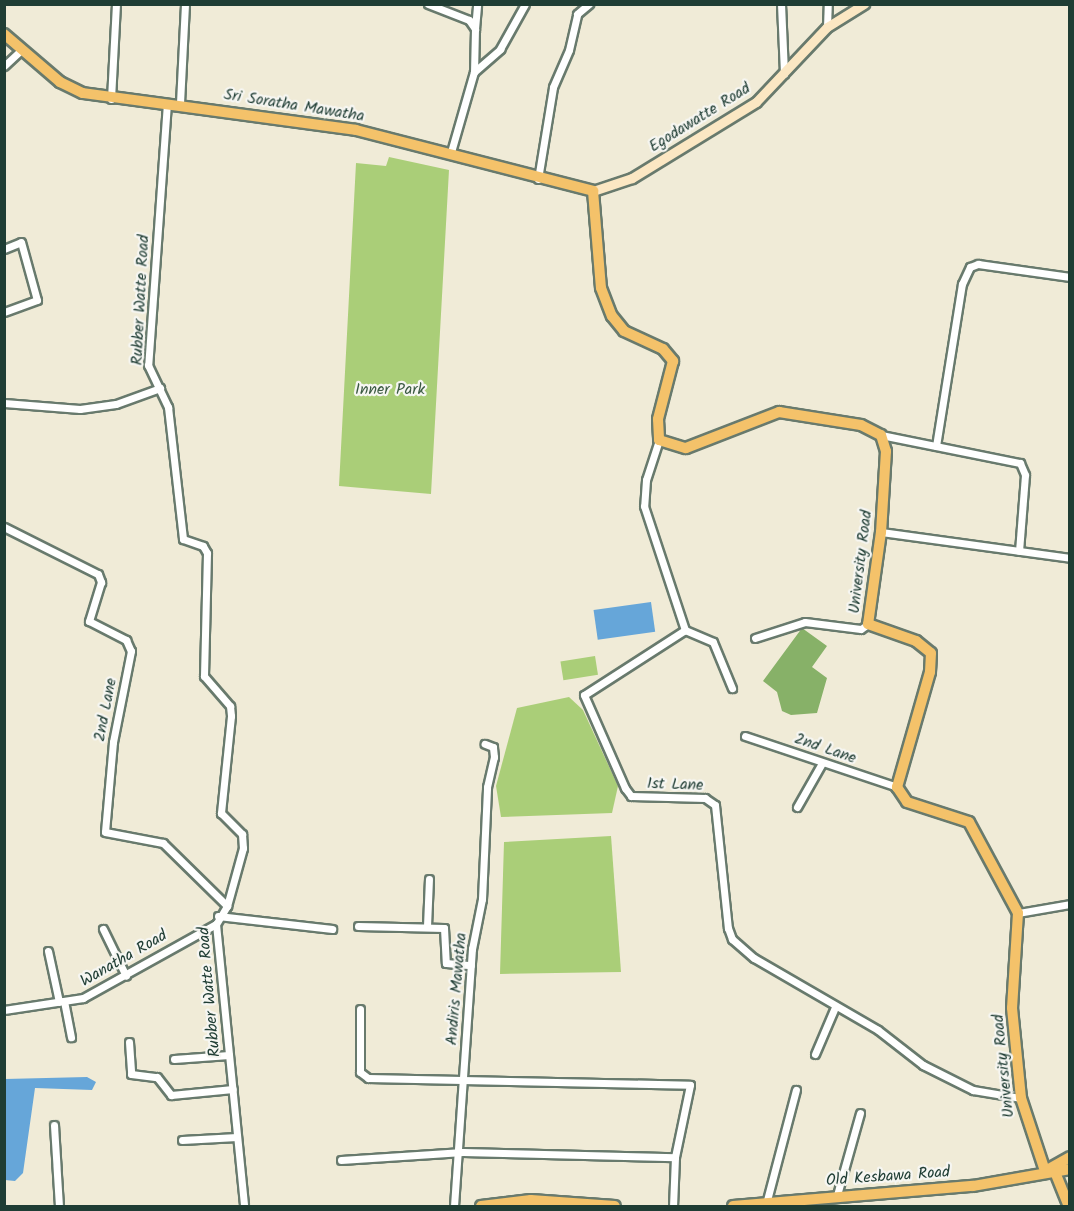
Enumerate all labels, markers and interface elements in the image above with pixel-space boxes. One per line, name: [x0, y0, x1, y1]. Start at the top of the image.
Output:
street label: Egodawatte Road: [646, 79, 754, 157]
street label: Sri Soratha Mawatha: [222, 85, 366, 127]
street label: Rubber Watte Road: [128, 234, 154, 366]
park label: Inner Park: [355, 380, 425, 400]
street label: University Road: [845, 509, 877, 615]
street label: 2nd Lane: [90, 677, 122, 743]
street label: 2nd Lane: [792, 729, 858, 769]
street label: 1st Lane: [646, 774, 704, 796]
street label: Wanatha Road: [77, 926, 171, 992]
street label: Rubber Watte Road: [195, 926, 225, 1058]
street label: Andiris Mawatha: [443, 932, 471, 1046]
street label: University Road: [989, 1013, 1019, 1119]
street label: Old Kesbawa Road: [825, 1163, 951, 1191]

